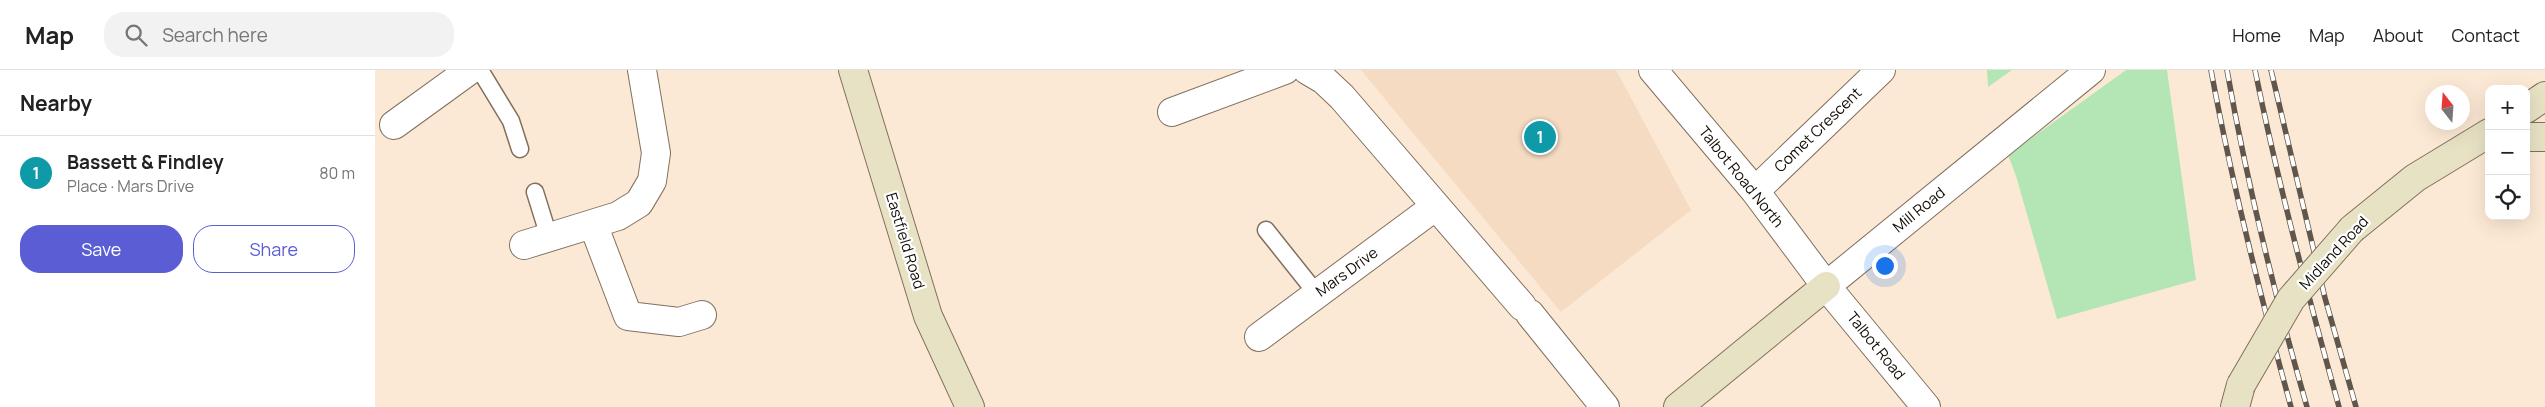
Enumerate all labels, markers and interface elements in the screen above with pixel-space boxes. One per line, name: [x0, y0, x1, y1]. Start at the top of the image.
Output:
search box: [104, 12, 454, 57]
text: Map: [25, 18, 74, 51]
icon: search: [122, 21, 150, 49]
text: Search here: [162, 22, 268, 48]
text: Home: [2232, 23, 2281, 47]
text: Map: [2309, 23, 2345, 47]
text: About: [2373, 23, 2423, 47]
text: Contact: [2451, 23, 2520, 47]
street label: Comet Crescent: [1769, 82, 1866, 177]
north arrow: [2425, 85, 2470, 130]
map controls: [2485, 85, 2530, 220]
button: +: [2485, 85, 2530, 130]
text: Nearby: [20, 89, 92, 117]
pin: 1: [1524, 118, 1556, 156]
street label: Talbot Road North: [1694, 122, 1789, 232]
button: −: [2485, 130, 2530, 175]
text: Bassett & Findley: [67, 149, 224, 175]
text: 1: [32, 162, 40, 184]
text: 80 m: [319, 162, 355, 184]
text: Place · Mars Drive: [67, 175, 194, 197]
button: locate: [2485, 175, 2530, 220]
street label: Mill Road: [1888, 182, 1949, 237]
street label: Eastfield Road: [881, 190, 930, 292]
street label: Midland Road: [2294, 211, 2373, 294]
button: Save: [20, 225, 183, 273]
button: Share: [193, 225, 355, 273]
street label: Mars Drive: [1311, 242, 1382, 301]
your location: [1872, 253, 1898, 279]
street label: Talbot Road: [1842, 307, 1910, 384]

